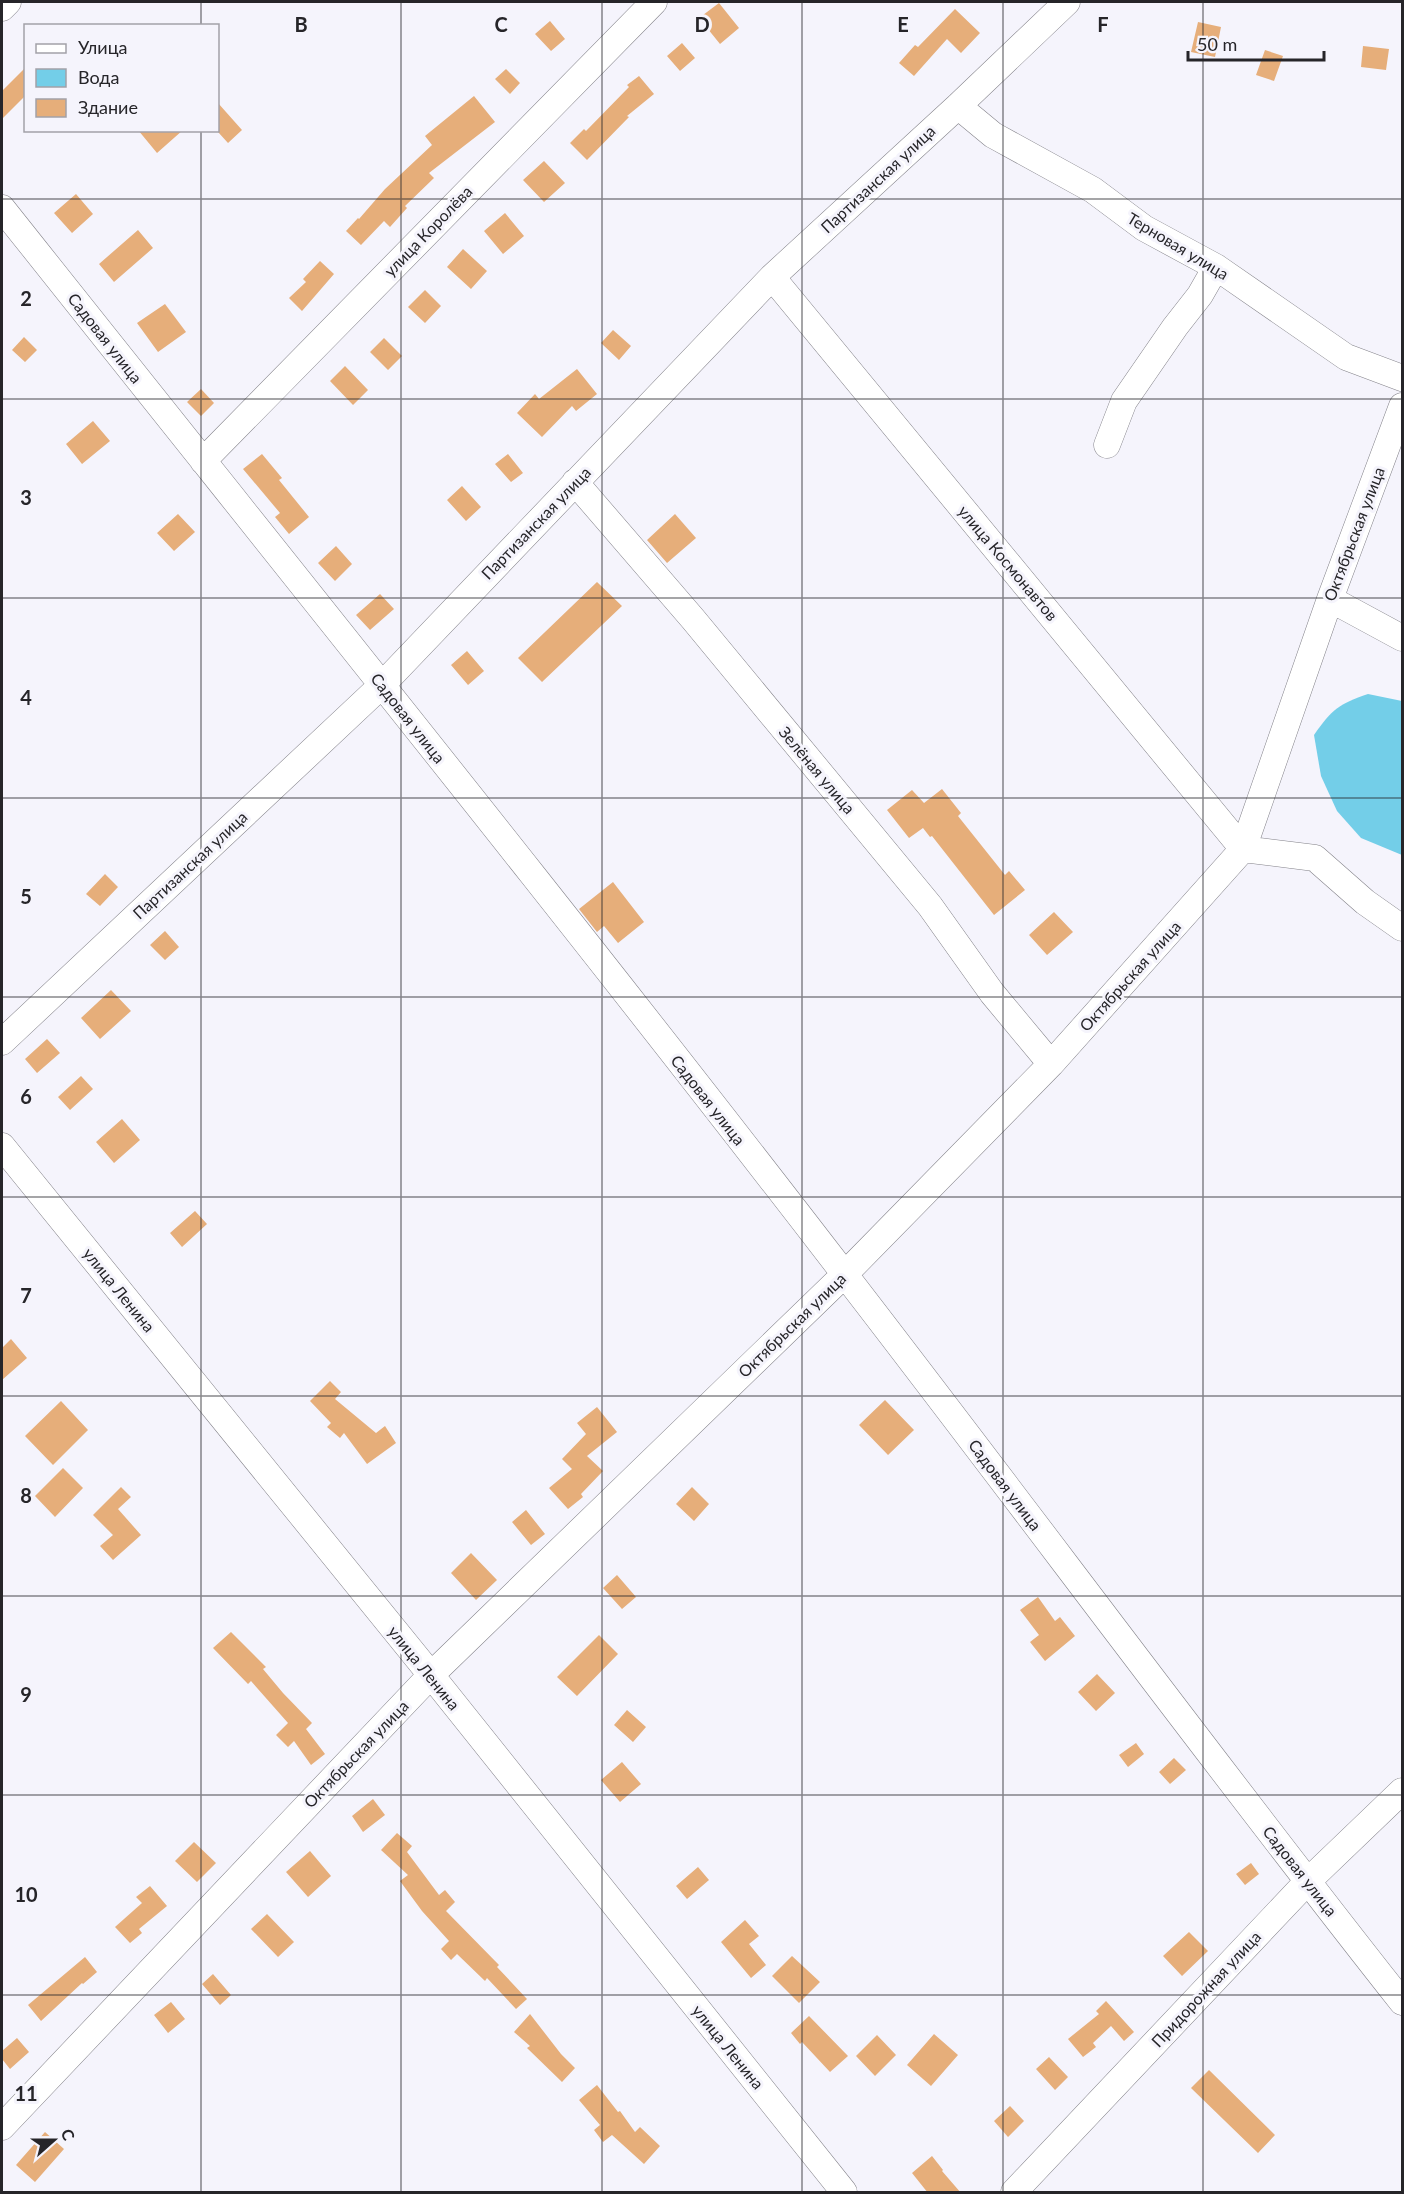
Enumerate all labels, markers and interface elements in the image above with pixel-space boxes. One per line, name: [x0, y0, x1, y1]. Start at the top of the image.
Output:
text: B: [294, 12, 308, 36]
text: C: [494, 12, 508, 36]
text: D: [694, 12, 710, 36]
text: E: [897, 12, 909, 36]
text: F: [1097, 12, 1109, 36]
legend: [24, 24, 219, 132]
scale bar: [1188, 24, 1324, 62]
text: 50 m: [1197, 33, 1237, 55]
text: Улица: [78, 36, 128, 58]
text: Вода: [78, 66, 119, 88]
text: Здание: [78, 96, 138, 118]
street label: Партизанская улица: [817, 121, 939, 236]
street label: улица Королёва: [380, 181, 476, 280]
street label: Терновая улица: [1124, 208, 1232, 283]
text: 2: [20, 286, 32, 310]
street label: Садовая улица: [64, 289, 146, 387]
street label: Партизанская улица: [477, 462, 594, 583]
street label: Октябрьская улица: [1319, 464, 1388, 604]
text: 3: [20, 485, 32, 509]
street label: улица Космонавтов: [955, 501, 1062, 624]
street label: Садовая улица: [367, 669, 449, 767]
text: 4: [20, 685, 32, 709]
street label: Зелёная улица: [775, 722, 859, 817]
street label: Партизанская улица: [129, 807, 251, 922]
text: 5: [20, 884, 32, 908]
street label: Октябрьская улица: [1075, 917, 1184, 1035]
street label: Садовая улица: [667, 1051, 749, 1149]
text: 6: [20, 1084, 32, 1108]
street label: улица Ленина: [80, 1244, 159, 1336]
street label: Октябрьская улица: [734, 1268, 849, 1381]
text: 7: [20, 1283, 32, 1307]
street label: Садовая улица: [965, 1435, 1046, 1534]
text: 8: [20, 1483, 32, 1507]
street label: улица Ленина: [385, 1622, 464, 1714]
text: 9: [20, 1682, 32, 1706]
street label: Октябрьская улица: [299, 1696, 412, 1811]
street label: Садовая улица: [1259, 1822, 1341, 1920]
text: 10: [14, 1882, 38, 1906]
street label: Придорожная улица: [1147, 1927, 1264, 2051]
street label: улица Ленина: [689, 2001, 768, 2093]
text: 11: [14, 2081, 38, 2105]
north arrow: [24, 2110, 84, 2170]
text: С: [58, 2126, 79, 2143]

